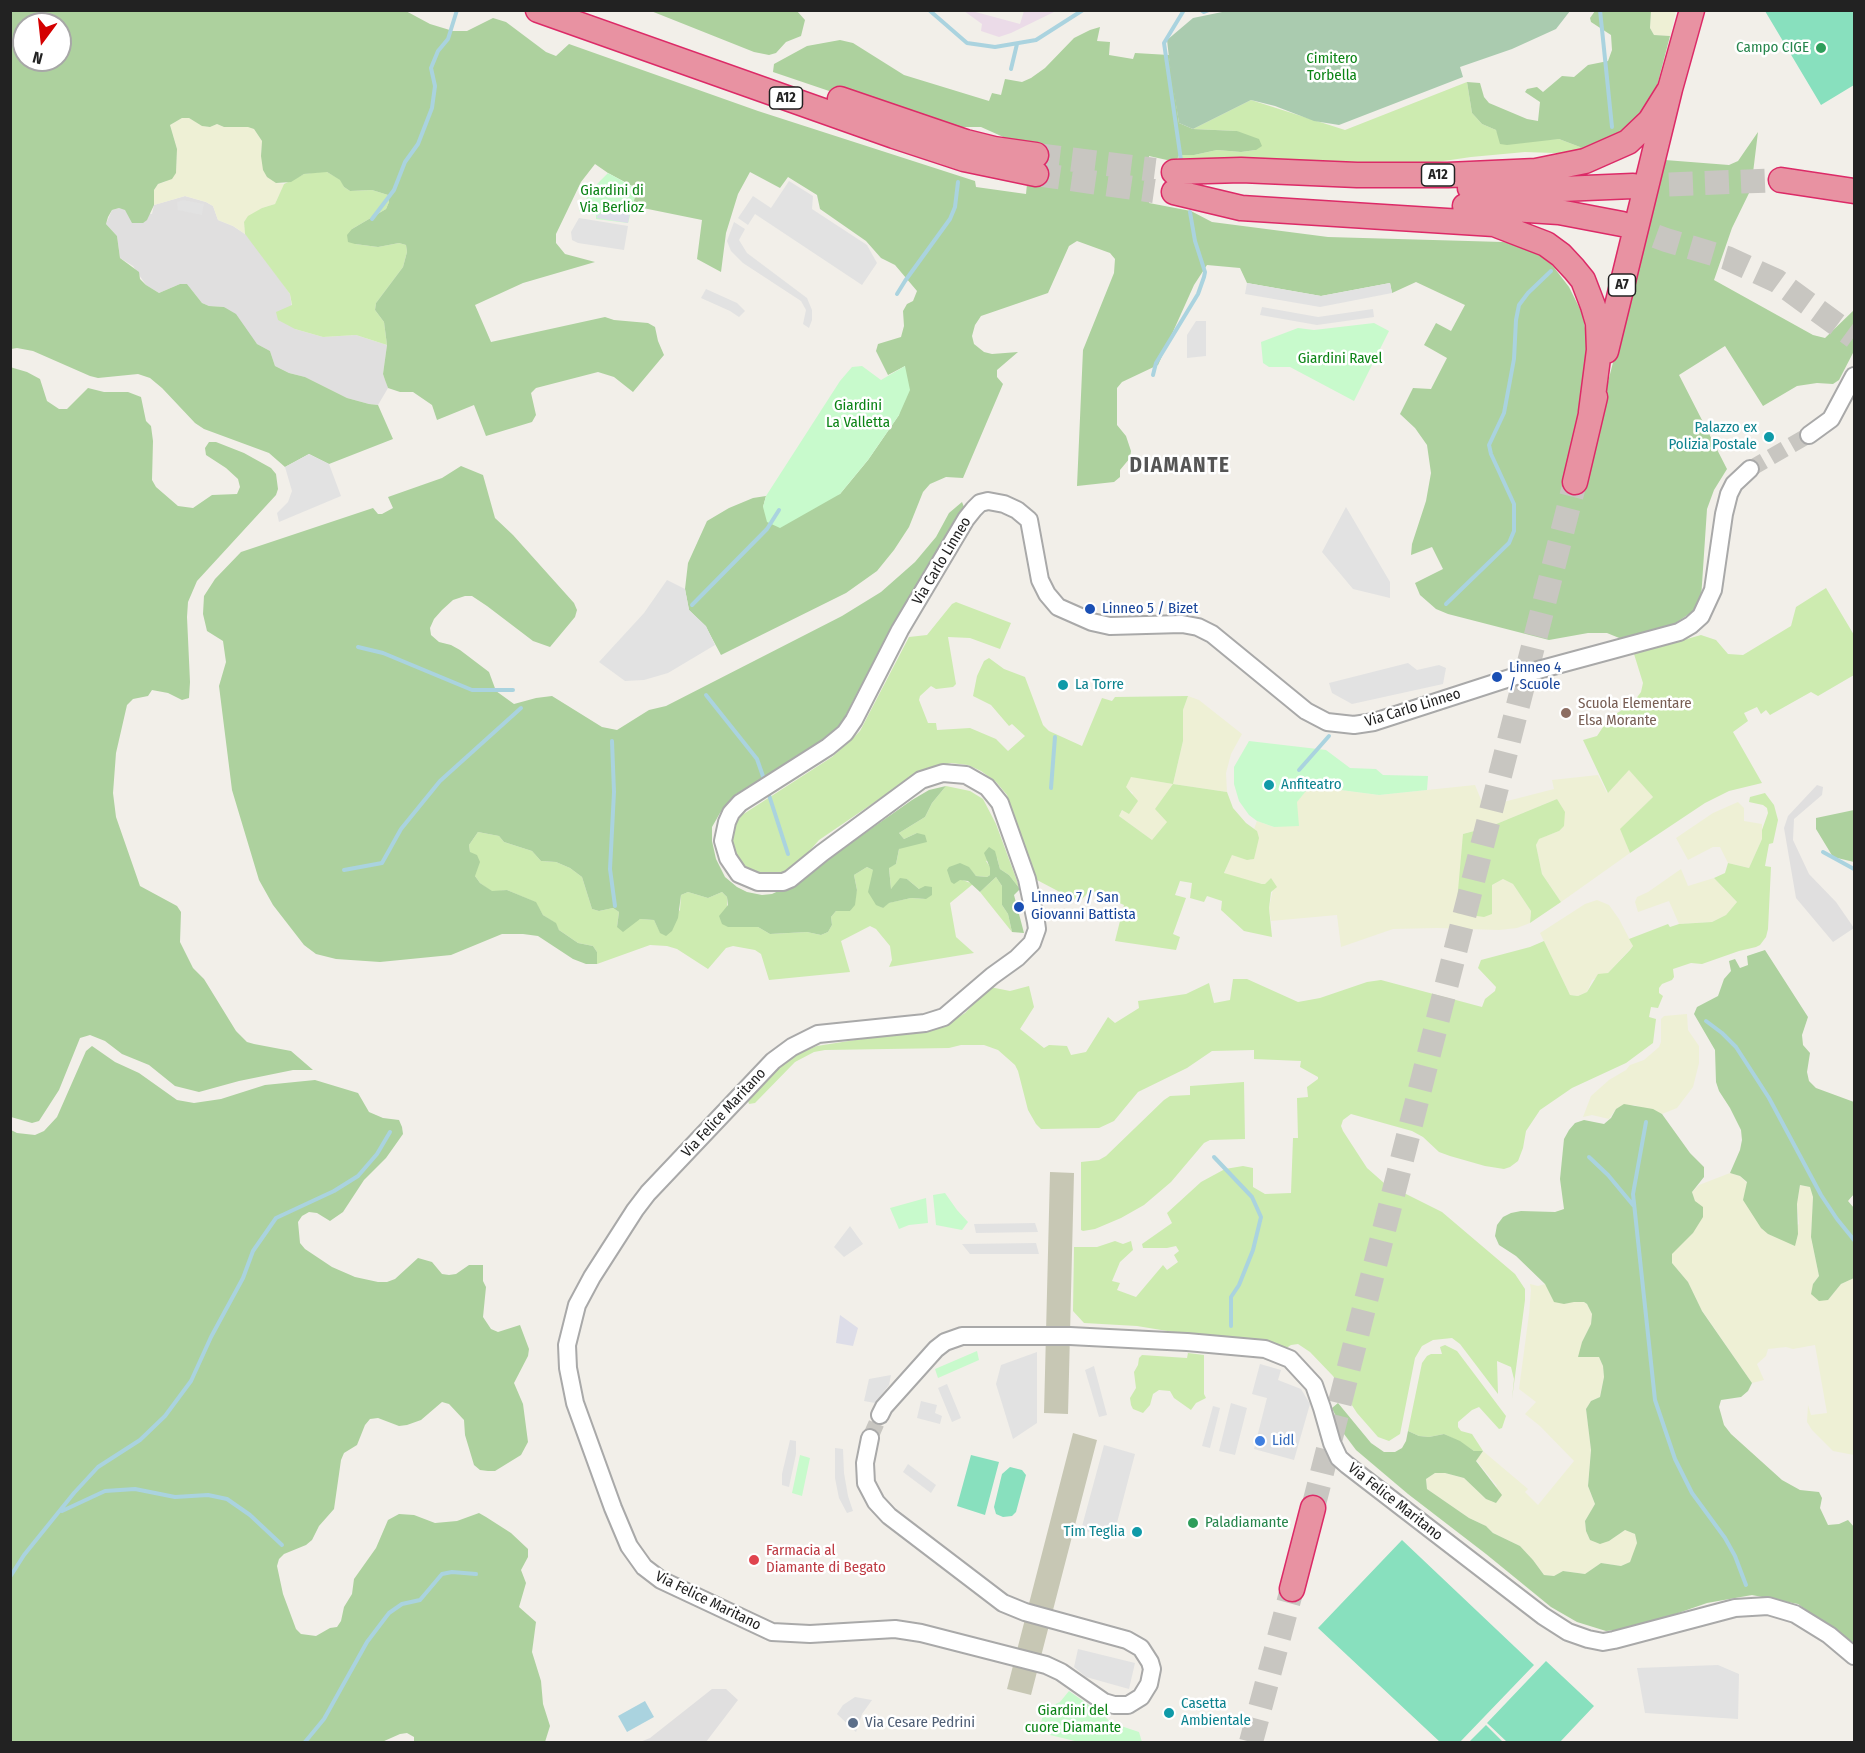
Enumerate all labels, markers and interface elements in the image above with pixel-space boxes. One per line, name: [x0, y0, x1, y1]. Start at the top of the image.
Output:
north arrow: [12, 12, 72, 72]
place label: Campo CIGE: [1736, 39, 1809, 57]
marker: Campo CIGE: [1814, 41, 1828, 55]
text: N: [31, 48, 45, 68]
park label: Cimitero Torbella: [1306, 50, 1358, 85]
road number: A12: [770, 87, 802, 109]
road number: A12: [1422, 164, 1454, 186]
park label: Giardini di Via Berlioz: [580, 182, 644, 217]
road number: A7: [1608, 274, 1636, 296]
park label: Giardini Ravel: [1298, 350, 1382, 368]
park label: Giardini La Valletta: [826, 397, 890, 432]
place label: Palazzo ex Polizia Postale: [1668, 419, 1757, 454]
marker: Palazzo ex Polizia Postale: [1762, 430, 1776, 444]
district label: DIAMANTE: [1130, 453, 1230, 479]
street label: Via Carlo Linneo: [909, 514, 975, 608]
place label: Linneo 5 / Bizet: [1102, 600, 1198, 618]
marker: Linneo 5 / Bizet: [1083, 602, 1097, 616]
place label: Linneo 4 / Scuole: [1509, 659, 1561, 694]
marker: Linneo 4 / Scuole: [1490, 670, 1504, 684]
place label: La Torre: [1075, 676, 1124, 694]
marker: La Torre: [1056, 678, 1070, 692]
street label: Via Carlo Linneo: [1363, 685, 1463, 731]
place label: Scuola Elementare Elsa Morante: [1578, 695, 1692, 730]
marker: Scuola Elementare Elsa Morante: [1559, 706, 1573, 720]
place label: Anfiteatro: [1281, 776, 1342, 794]
marker: Anfiteatro: [1262, 778, 1276, 792]
place label: Linneo 7 / San Giovanni Battista: [1031, 889, 1136, 924]
marker: Linneo 7 / San Giovanni Battista: [1012, 900, 1026, 914]
street label: Via Felice Maritano: [678, 1065, 770, 1161]
place label: Lidl: [1272, 1432, 1294, 1450]
marker: Lidl: [1253, 1434, 1267, 1448]
street label: Via Felice Maritano: [1344, 1459, 1446, 1545]
place label: Paladiamante: [1205, 1514, 1289, 1532]
marker: Paladiamante: [1186, 1516, 1200, 1530]
place label: Tim Teglia: [1064, 1523, 1125, 1541]
marker: Tim Teglia: [1130, 1525, 1144, 1539]
place label: Farmacia al Diamante di Begato: [766, 1542, 886, 1577]
marker: Farmacia al Diamante di Begato: [747, 1553, 761, 1567]
street label: Via Felice Maritano: [652, 1568, 764, 1634]
place label: Casetta Ambientale: [1181, 1695, 1251, 1730]
park label: Giardini del cuore Diamante: [1025, 1702, 1121, 1737]
marker: Casetta Ambientale: [1162, 1706, 1176, 1720]
place label: Via Cesare Pedrini: [865, 1714, 975, 1732]
marker: Via Cesare Pedrini: [846, 1716, 860, 1730]

